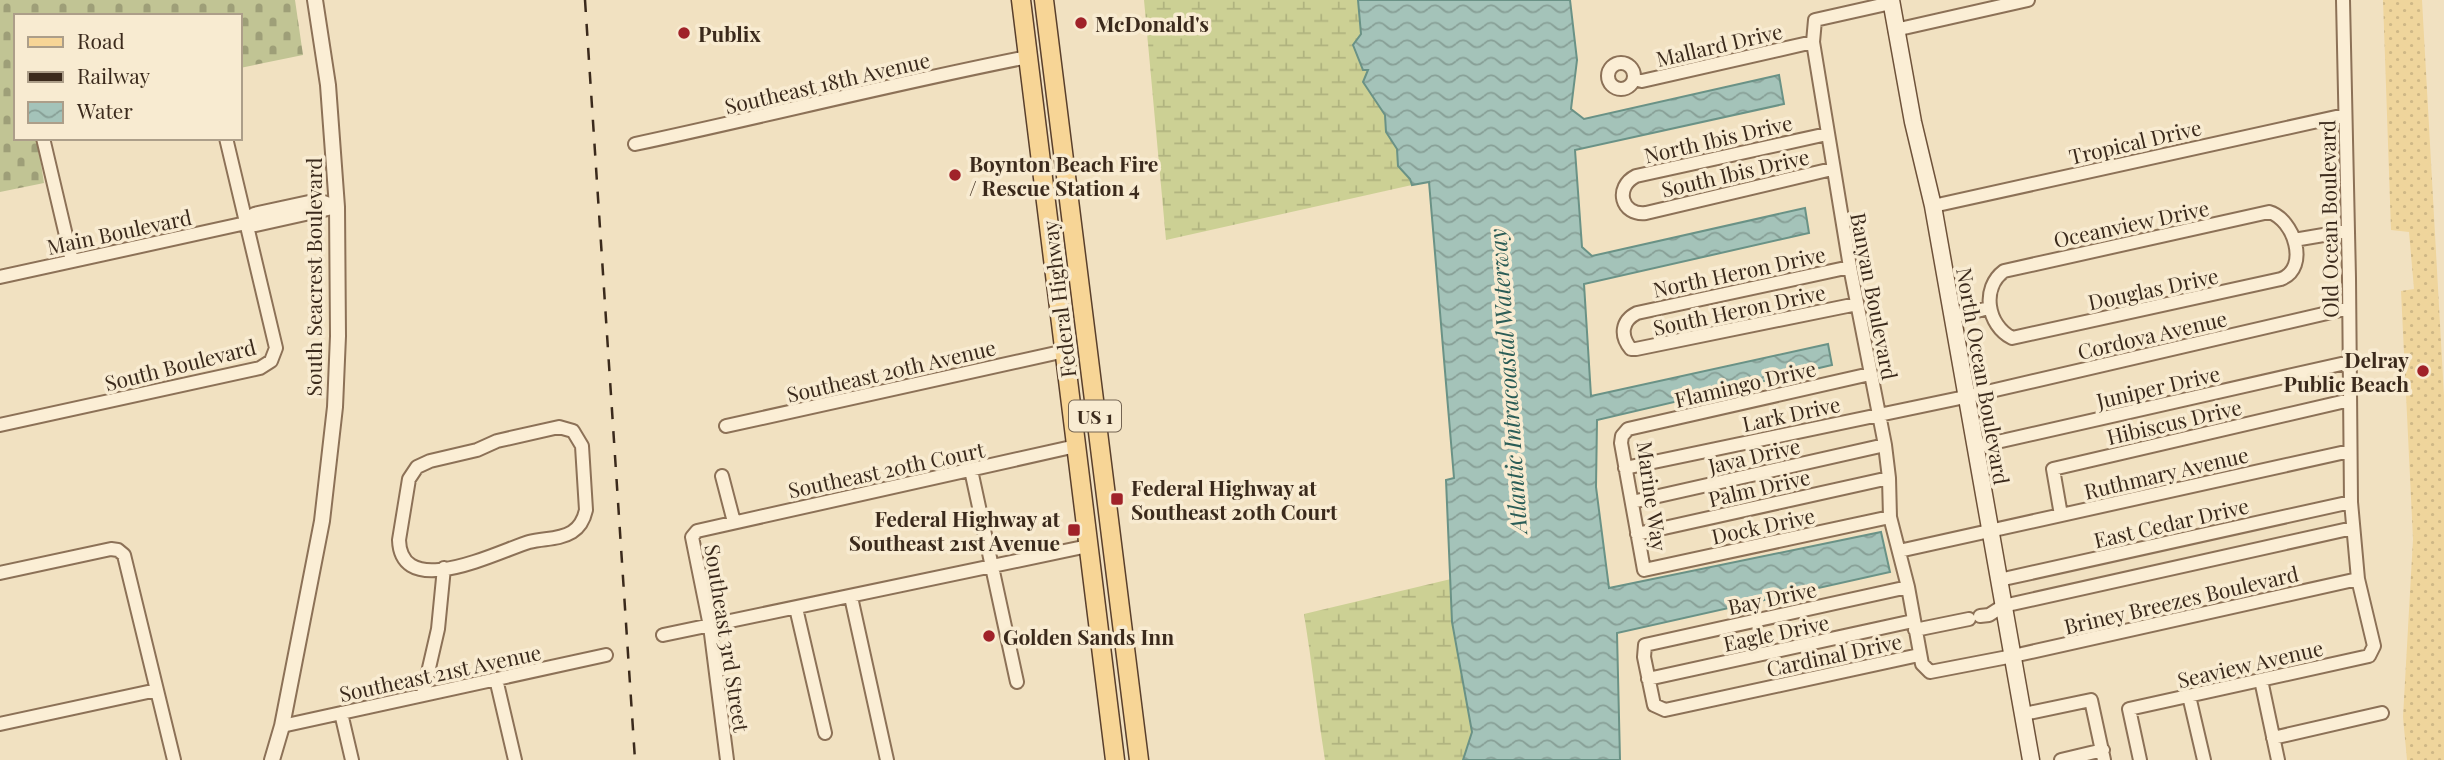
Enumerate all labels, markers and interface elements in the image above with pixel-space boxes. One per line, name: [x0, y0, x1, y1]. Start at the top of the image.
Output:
place label: McDonald's: [1095, 9, 1209, 37]
legend: [14, 14, 242, 140]
marker: McDonald's: [1073, 15, 1089, 31]
street label: Mallard Drive: [1653, 16, 1785, 72]
place label: Publix: [698, 19, 761, 47]
marker: Publix: [676, 25, 692, 41]
text: Road: [77, 26, 125, 54]
street label: Southeast 18th Avenue: [722, 45, 932, 119]
text: Railway: [77, 61, 151, 89]
text: Water: [76, 96, 133, 124]
street label: North Ibis Drive: [1641, 107, 1795, 169]
street label: Tropical Drive: [2066, 112, 2204, 170]
street label: Old Ocean Boulevard: [2312, 120, 2344, 318]
street label: South Ibis Drive: [1658, 141, 1812, 203]
place label: Boynton Beach Fire / Rescue Station 4: [969, 149, 1158, 201]
street label: South Seacrest Boulevard: [299, 158, 327, 396]
marker: Boynton Beach Fire / Rescue Station 4: [947, 167, 963, 183]
street label: Oceanview Drive: [2051, 193, 2211, 253]
street label: Main Boulevard: [44, 202, 194, 260]
street label: Banyan Boulevard: [1845, 210, 1905, 382]
street label: Federal Highway: [1034, 218, 1082, 379]
water label: Atlantic Intracoastal Waterway: [1481, 228, 1533, 536]
street label: North Heron Drive: [1650, 239, 1828, 303]
street label: Douglas Drive: [2085, 261, 2221, 315]
street label: North Ocean Boulevard: [1951, 265, 2017, 487]
street label: South Heron Drive: [1650, 277, 1828, 341]
street label: Cordova Avenue: [2075, 303, 2229, 365]
street label: South Boulevard: [101, 332, 259, 396]
street label: Southeast 20th Avenue: [784, 332, 998, 408]
place label: Delray Public Beach: [2284, 345, 2409, 397]
street label: Flamingo Drive: [1671, 353, 1819, 413]
street label: Juniper Drive: [2093, 358, 2222, 414]
marker: Delray Public Beach: [2415, 363, 2431, 379]
street label: Lark Drive: [1739, 389, 1843, 437]
street label: Hibiscus Drive: [2104, 392, 2244, 450]
road number: US 1: [1069, 400, 1121, 432]
street label: Java Drive: [1704, 431, 1803, 479]
street label: Southeast 20th Court: [785, 434, 987, 504]
street label: Marine Way: [1631, 439, 1675, 553]
street label: Ruthmary Avenue: [2081, 439, 2251, 505]
street label: Palm Drive: [1705, 462, 1813, 512]
place label: Federal Highway at Southeast 20th Court: [1131, 473, 1338, 525]
marker: Federal Highway at Southeast 20th Court: [1109, 491, 1125, 507]
street label: East Cedar Drive: [2091, 491, 2251, 553]
street label: Dock Drive: [1709, 500, 1817, 550]
place label: Federal Highway at Southeast 21st Avenue: [849, 504, 1061, 556]
marker: Federal Highway at Southeast 21st Avenue: [1066, 522, 1082, 538]
street label: Southeast 3rd Street: [699, 542, 757, 734]
street label: Briney Breezes Boulevard: [2061, 558, 2301, 640]
street label: Bay Drive: [1725, 574, 1819, 620]
street label: Eagle Drive: [1721, 607, 1831, 657]
place label: Golden Sands Inn: [1003, 622, 1174, 650]
street label: Cardinal Drive: [1764, 626, 1904, 682]
marker: Golden Sands Inn: [981, 628, 997, 644]
street label: Seaview Avenue: [2174, 633, 2326, 693]
street label: Southeast 21st Avenue: [336, 637, 544, 707]

